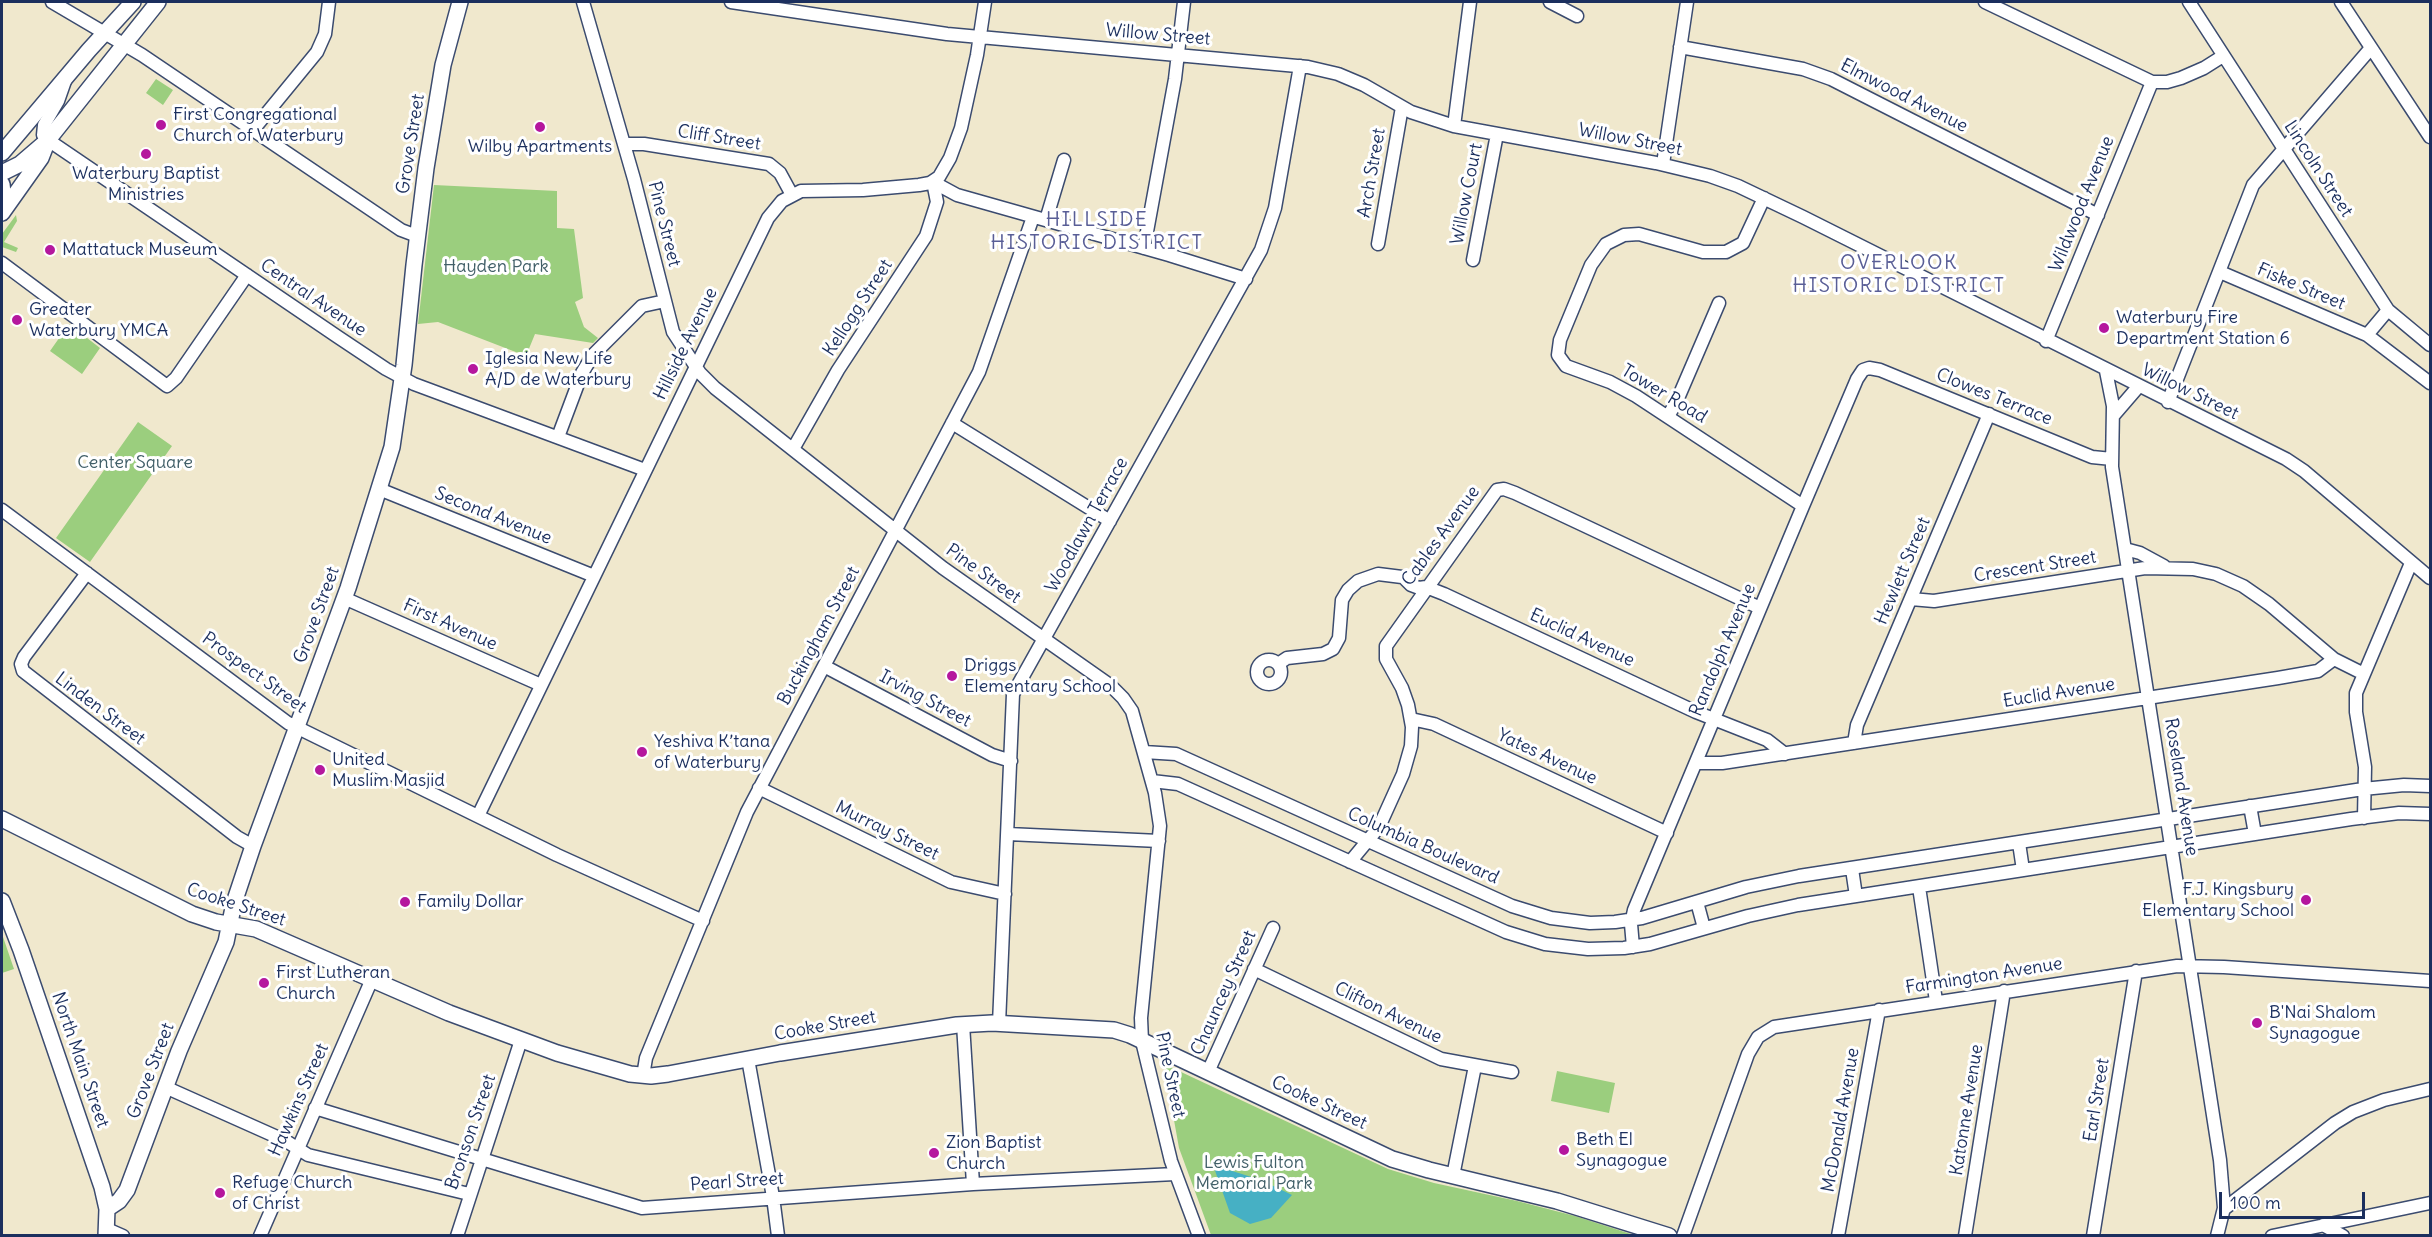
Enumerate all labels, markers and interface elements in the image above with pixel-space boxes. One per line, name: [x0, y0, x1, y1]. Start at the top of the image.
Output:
street label: Willow Street: [1105, 20, 1211, 50]
street label: Elmwood Avenue: [1837, 55, 1971, 137]
street label: Grove Street: [392, 92, 430, 196]
place label: First Congregational Church of Waterbury: [173, 104, 344, 146]
street label: Lincoln Street: [2279, 117, 2357, 221]
marker: First Congregational Church of Waterbury: [154, 118, 168, 132]
street label: Willow Street: [1576, 119, 1684, 161]
marker: Wilby Apartments: [533, 120, 547, 134]
street label: Cliff Street: [676, 121, 762, 155]
street label: Arch Street: [1353, 127, 1391, 219]
street label: Wildwood Avenue: [2045, 133, 2119, 275]
place label: Wilby Apartments: [468, 136, 612, 158]
street label: Willow Court: [1447, 142, 1487, 246]
marker: Waterbury Baptist Ministries: [139, 147, 153, 161]
place label: Waterbury Baptist Ministries: [72, 163, 220, 206]
street label: Pine Street: [643, 179, 685, 269]
district label: HILLSIDE HISTORIC DISTRICT: [991, 208, 1203, 255]
place label: Mattatuck Museum: [62, 239, 217, 261]
marker: Mattatuck Museum: [43, 243, 57, 257]
district label: OVERLOOK HISTORIC DISTRICT: [1793, 251, 2005, 298]
street label: Central Avenue: [256, 255, 370, 341]
park label: Hayden Park: [443, 256, 549, 278]
street label: Kellogg Street: [819, 256, 897, 360]
street label: Fiske Street: [2254, 259, 2348, 315]
street label: Hillside Avenue: [650, 284, 722, 404]
place label: Greater Waterbury YMCA: [29, 299, 168, 342]
place label: Waterbury Fire Department Station 6: [2116, 307, 2290, 350]
marker: Greater Waterbury YMCA: [10, 313, 24, 327]
marker: Waterbury Fire Department Station 6: [2097, 321, 2111, 335]
place label: Iglesia New Life A/D de Waterbury: [485, 348, 632, 391]
street label: Willow Street: [2138, 359, 2242, 425]
street label: Tower Road: [1617, 360, 1711, 428]
marker: Iglesia New Life A/D de Waterbury: [466, 362, 480, 376]
street label: Clowes Terrace: [1933, 364, 2055, 430]
park label: Center Square: [77, 452, 193, 474]
street label: Woodlawn Terrace: [1041, 454, 1133, 596]
street label: Cables Avenue: [1397, 482, 1485, 590]
street label: Second Avenue: [431, 483, 555, 549]
street label: Hewlett Street: [1871, 514, 1935, 628]
street label: Pine Street: [941, 540, 1025, 608]
street label: Crescent Street: [1972, 547, 2098, 587]
street label: Buckingham Street: [773, 563, 865, 709]
street label: Grove Street: [290, 564, 344, 666]
street label: Randolph Avenue: [1685, 580, 1761, 720]
street label: First Avenue: [400, 595, 500, 655]
street label: Euclid Avenue: [1526, 604, 1638, 672]
street label: Prospect Street: [198, 628, 310, 718]
place label: Driggs Elementary School: [964, 655, 1116, 698]
street label: Irving Street: [876, 666, 974, 732]
street label: Linden Street: [51, 668, 149, 750]
marker: Driggs Elementary School: [945, 669, 959, 683]
street label: Euclid Avenue: [2001, 673, 2117, 713]
street label: Roseland Avenue: [2159, 717, 2203, 857]
street label: Yates Avenue: [1494, 725, 1600, 789]
place label: Yeshiva K’tana of Waterbury: [654, 731, 770, 774]
marker: Yeshiva K’tana of Waterbury: [635, 745, 649, 759]
place label: United Muslim Masjid: [332, 749, 445, 792]
marker: United Muslim Masjid: [313, 763, 327, 777]
street label: Murray Street: [832, 797, 942, 865]
street label: Columbia Boulevard: [1344, 803, 1502, 889]
street label: Cooke Street: [184, 879, 288, 931]
place label: F.J. Kingsbury Elementary School: [2142, 879, 2294, 922]
place label: Family Dollar: [417, 891, 524, 913]
marker: F.J. Kingsbury Elementary School: [2299, 893, 2313, 907]
marker: Family Dollar: [398, 895, 412, 909]
street label: Chauncey Street: [1187, 927, 1261, 1059]
street label: Farmington Avenue: [1904, 953, 2064, 999]
place label: First Lutheran Church: [276, 962, 390, 1004]
marker: First Lutheran Church: [257, 976, 271, 990]
street label: Clifton Avenue: [1331, 978, 1445, 1048]
street label: North Main Street: [47, 989, 113, 1131]
place label: B'Nai Shalom Synagogue: [2269, 1002, 2376, 1044]
street label: Cooke Street: [772, 1006, 878, 1046]
marker: B'Nai Shalom Synagogue: [2250, 1016, 2264, 1030]
street label: Grove Street: [123, 1020, 179, 1122]
street label: Pine Street: [1150, 1030, 1190, 1120]
street label: Hawkins Street: [264, 1040, 334, 1160]
street label: Katonne Avenue: [1946, 1043, 1988, 1177]
street label: McDonald Avenue: [1818, 1046, 1864, 1194]
street label: Earl Street: [2080, 1057, 2114, 1143]
street label: Bronson Street: [441, 1071, 501, 1193]
street label: Cooke Street: [1268, 1071, 1370, 1135]
place label: Beth El Synagogue: [1576, 1129, 1667, 1172]
place label: Zion Baptist Church: [946, 1132, 1042, 1174]
marker: Beth El Synagogue: [1557, 1143, 1571, 1157]
marker: Zion Baptist Church: [927, 1146, 941, 1160]
park label: Lewis Fulton Memorial Park: [1195, 1152, 1313, 1194]
street label: Pearl Street: [689, 1168, 785, 1196]
place label: Refuge Church of Christ: [232, 1172, 353, 1214]
scale bar: [2222, 1180, 2368, 1218]
marker: Refuge Church of Christ: [213, 1186, 227, 1200]
text: 100 m: [2230, 1191, 2281, 1214]

